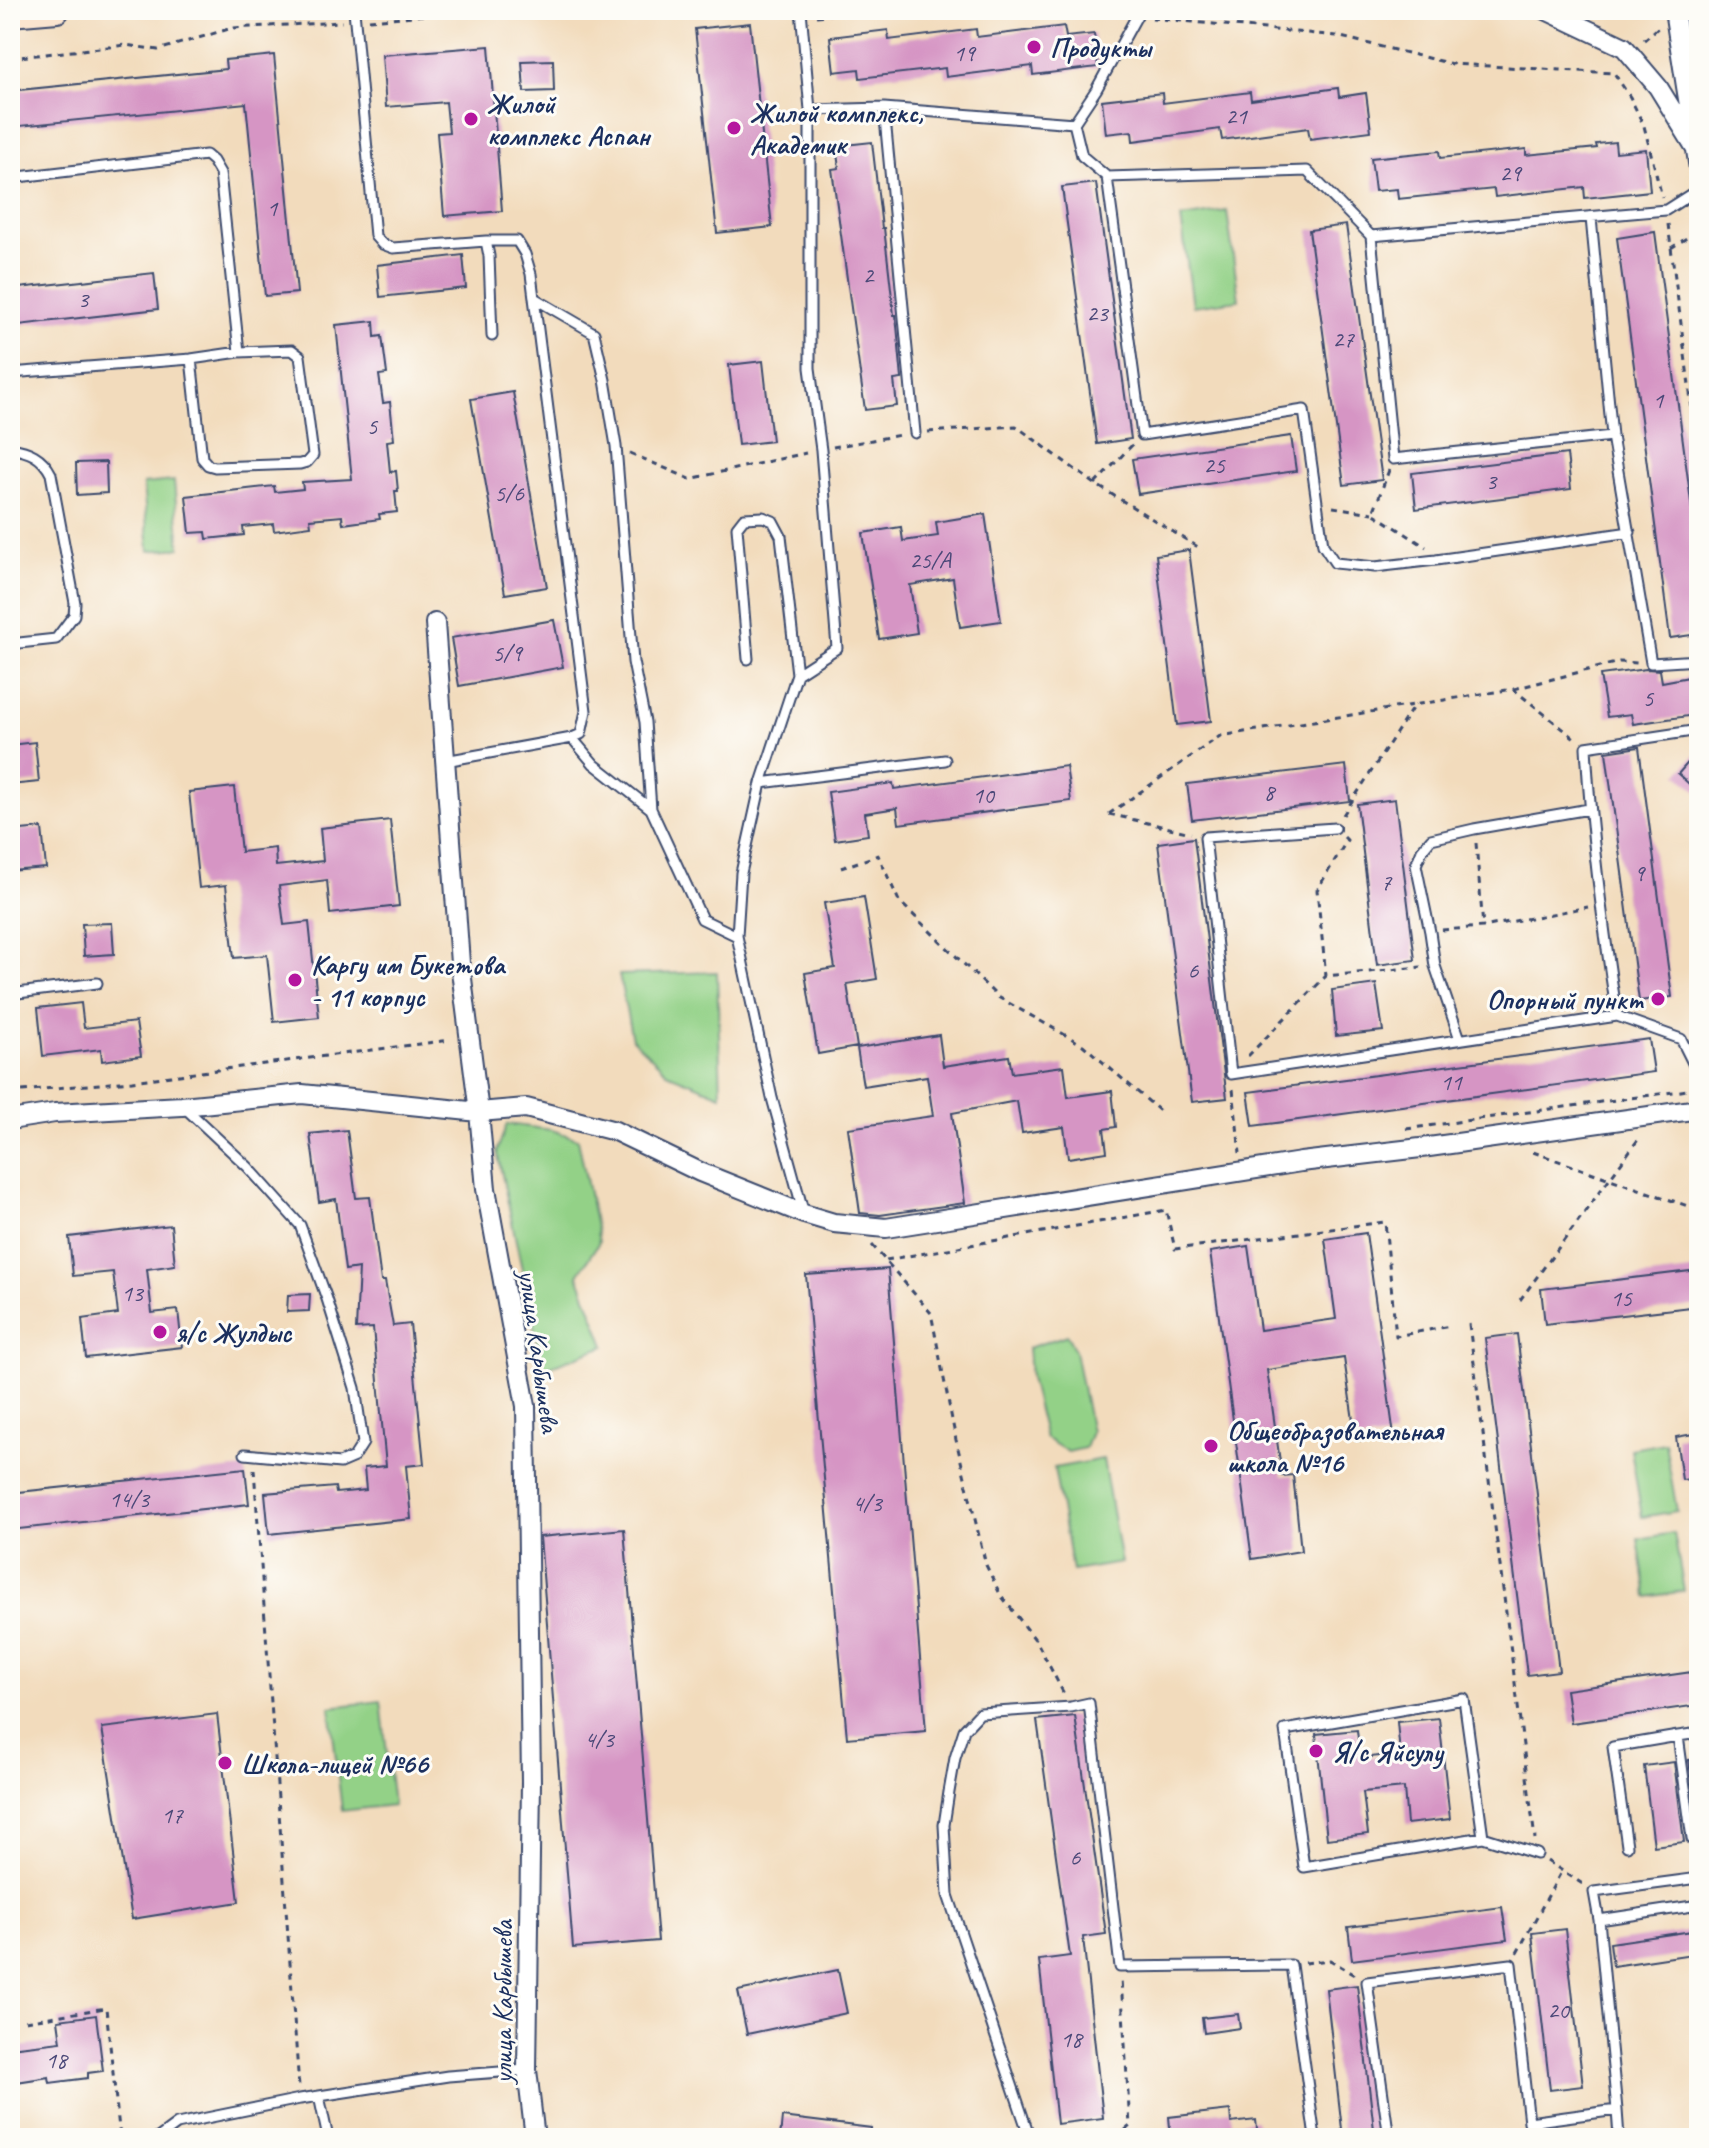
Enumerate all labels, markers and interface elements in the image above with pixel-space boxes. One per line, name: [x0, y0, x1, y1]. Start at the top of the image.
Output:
place label: Продукты: [1050, 30, 1153, 66]
house number: 19: [953, 38, 977, 68]
marker: Продукты: [1025, 38, 1043, 56]
place label: Жилой комплекс Аспан: [487, 86, 652, 153]
place label: Жилой комплекс, Академик: [750, 95, 924, 162]
house number: 21: [1225, 101, 1248, 131]
marker: Жилой комплекс Аспан: [462, 110, 480, 128]
marker: Жилой комплекс, Академик: [725, 119, 743, 137]
house number: 29: [1499, 158, 1523, 188]
house number: 1: [267, 193, 279, 223]
house number: 2: [863, 260, 876, 290]
house number: 3: [78, 284, 91, 314]
house number: 23: [1086, 298, 1110, 328]
house number: 27: [1332, 324, 1355, 354]
house number: 1: [1653, 385, 1665, 415]
house number: 5: [367, 411, 379, 441]
house number: 25: [1203, 450, 1226, 480]
house number: 3: [1486, 466, 1499, 496]
house number: 5/6: [494, 478, 525, 508]
house number: 25/А: [909, 545, 952, 575]
house number: 5/9: [492, 638, 524, 668]
house number: 5: [1643, 683, 1655, 713]
house number: 8: [1264, 777, 1277, 807]
house number: 10: [972, 780, 996, 810]
house number: 9: [1634, 858, 1647, 888]
house number: 7: [1381, 867, 1393, 897]
place label: Каргу им Букетова - 11 корпус: [311, 947, 507, 1015]
house number: 6: [1188, 955, 1200, 985]
marker: Каргу им Букетова - 11 корпус: [286, 971, 304, 989]
place label: Опорный пункт: [1487, 982, 1644, 1017]
marker: Опорный пункт: [1649, 990, 1667, 1008]
house number: 11: [1440, 1067, 1463, 1097]
street label: улица Карбышева: [511, 1266, 568, 1436]
house number: 13: [121, 1278, 145, 1308]
house number: 15: [1610, 1283, 1633, 1313]
place label: я/c Жулдыс: [176, 1315, 293, 1350]
marker: я/c Жулдыс: [151, 1323, 169, 1341]
place label: Общеобразовательная школа №16: [1227, 1413, 1445, 1480]
marker: Общеобразовательная школа №16: [1202, 1437, 1220, 1455]
house number: 14/3: [109, 1484, 151, 1514]
house number: 4/3: [852, 1488, 884, 1518]
house number: 4/3: [584, 1724, 616, 1754]
place label: Я/c Яйсулу: [1332, 1734, 1445, 1770]
marker: Я/c Яйсулу: [1307, 1742, 1325, 1760]
place label: Школа-лицей №66: [241, 1746, 430, 1781]
marker: Школа-лицей №66: [216, 1754, 234, 1772]
house number: 17: [161, 1800, 184, 1830]
house number: 6: [1070, 1842, 1082, 1872]
street label: улица Карбышева: [485, 1918, 520, 2086]
house number: 20: [1547, 1995, 1571, 2025]
house number: 18: [1060, 2024, 1084, 2054]
house number: 18: [45, 2045, 69, 2075]

